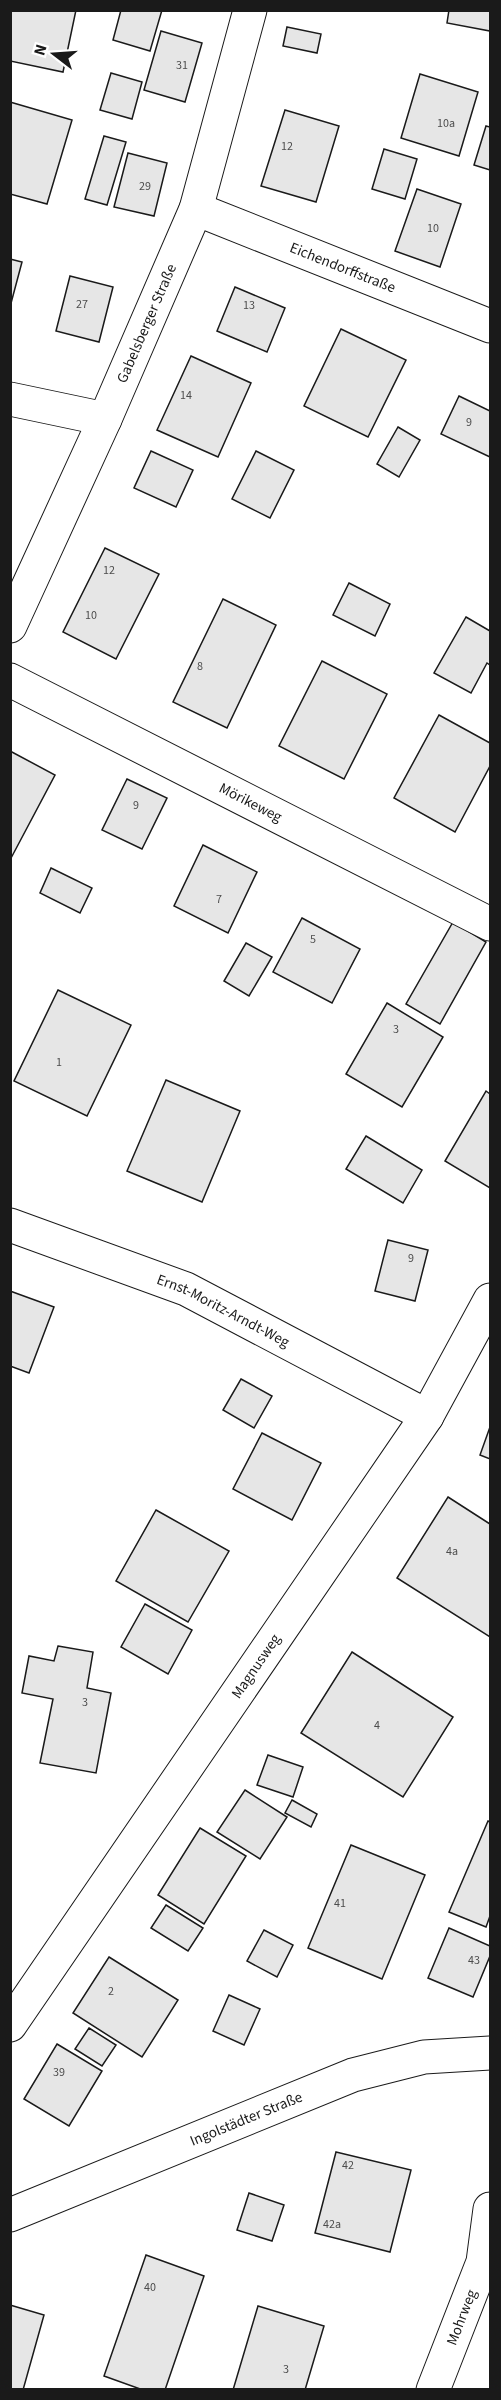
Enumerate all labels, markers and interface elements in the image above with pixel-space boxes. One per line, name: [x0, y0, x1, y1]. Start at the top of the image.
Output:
north arrow: [24, 24, 84, 84]
text: N: [29, 42, 53, 58]
house number: 31: [176, 57, 188, 74]
house number: 10a: [437, 115, 455, 132]
house number: 12: [281, 138, 293, 155]
house number: 29: [139, 178, 151, 195]
house number: 10: [427, 220, 439, 237]
street label: Eichendorffstraße: [287, 237, 399, 298]
street label: Gabelsberger Straße: [112, 261, 182, 386]
house number: 27: [76, 296, 88, 313]
house number: 13: [243, 297, 255, 314]
house number: 14: [180, 387, 192, 404]
house number: 9: [466, 414, 472, 431]
house number: 12: [103, 562, 115, 579]
house number: 10: [85, 607, 97, 624]
house number: 8: [197, 658, 203, 675]
street label: Mörikeweg: [215, 778, 286, 828]
house number: 9: [133, 797, 139, 814]
house number: 7: [216, 891, 222, 908]
house number: 5: [310, 931, 316, 948]
house number: 3: [393, 1021, 399, 1038]
house number: 1: [56, 1054, 62, 1071]
house number: 9: [408, 1250, 414, 1267]
street label: Ernst-Moritz-Arndt-Weg: [154, 1269, 294, 1353]
house number: 4a: [446, 1543, 458, 1560]
street label: Magnusweg: [227, 1629, 286, 1703]
house number: 3: [82, 1694, 88, 1711]
house number: 4: [374, 1717, 380, 1734]
house number: 41: [334, 1895, 346, 1912]
house number: 43: [468, 1952, 480, 1969]
house number: 2: [108, 1983, 114, 2000]
house number: 39: [53, 2064, 65, 2081]
street label: Ingolstädter Straße: [187, 2087, 306, 2151]
house number: 42: [342, 2157, 354, 2174]
house number: 42a: [323, 2216, 341, 2233]
house number: 40: [144, 2279, 156, 2296]
street label: Mohrweg: [441, 2286, 482, 2349]
house number: 3: [283, 2361, 289, 2378]

